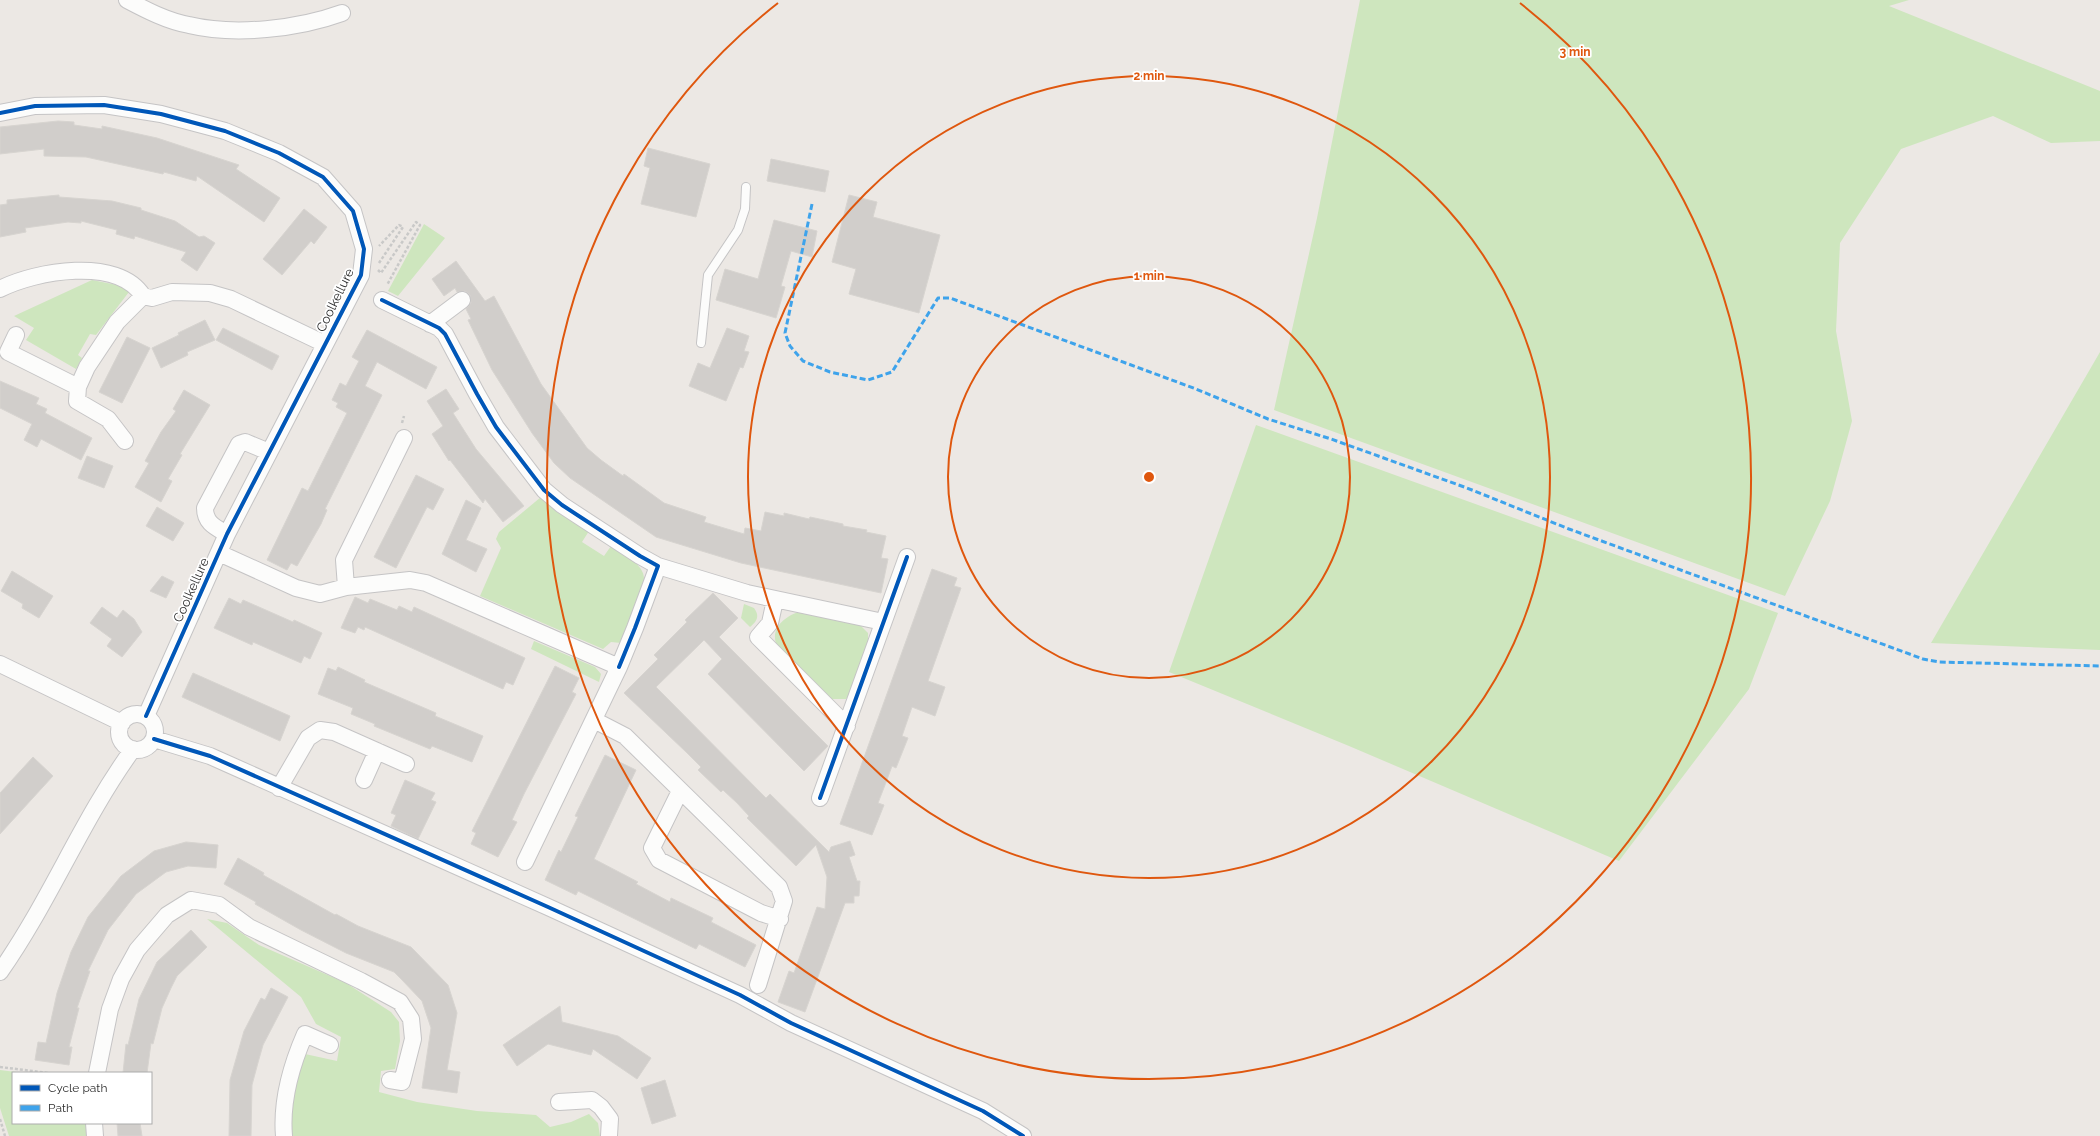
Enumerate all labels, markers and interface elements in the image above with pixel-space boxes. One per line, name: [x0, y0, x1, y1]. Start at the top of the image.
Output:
text: 3 min: [1559, 45, 1591, 59]
text: 2 min: [1133, 69, 1165, 83]
street label: Coolkellure: [313, 265, 357, 334]
text: 1 min: [1134, 269, 1164, 283]
centre of rings: [1142, 470, 1156, 484]
street label: Coolkellure: [170, 555, 212, 625]
legend: [12, 1072, 152, 1124]
text: Cycle path: [48, 1081, 107, 1095]
text: Path: [48, 1101, 73, 1115]

